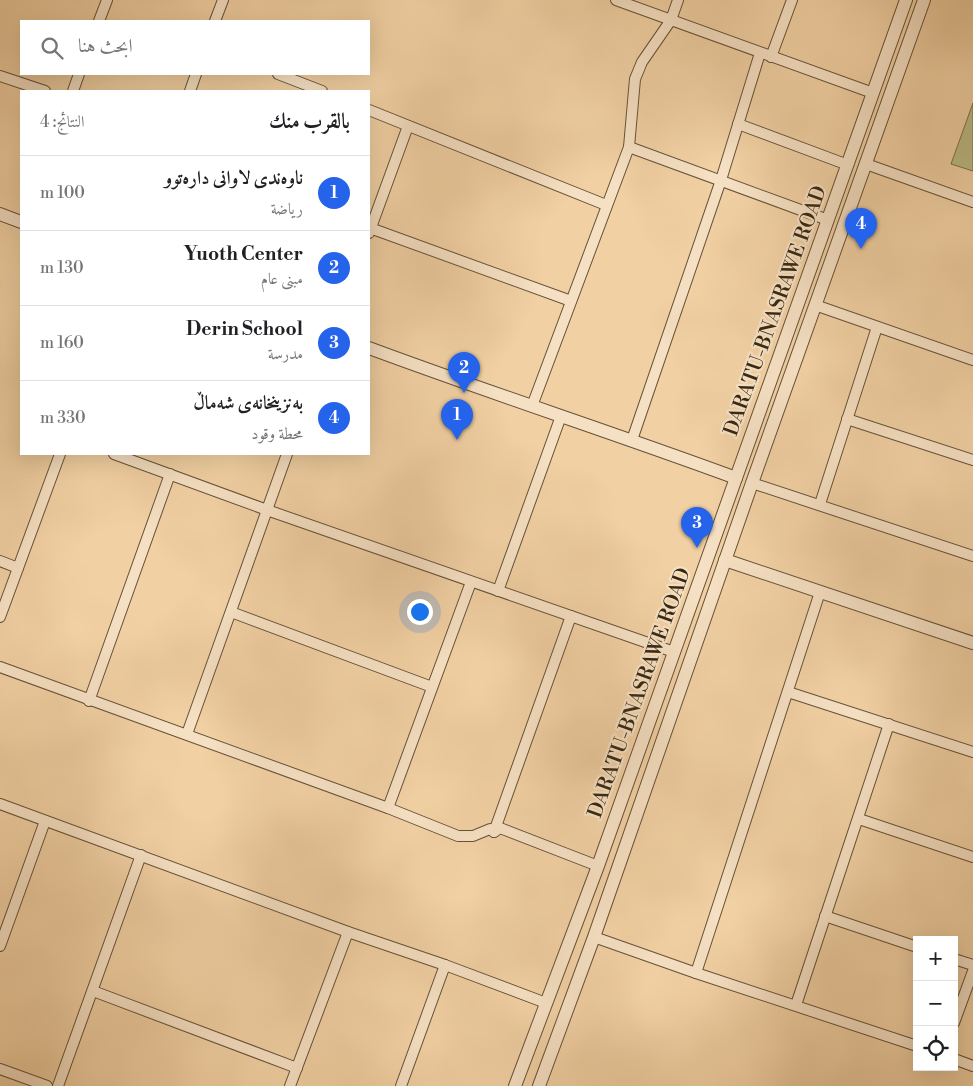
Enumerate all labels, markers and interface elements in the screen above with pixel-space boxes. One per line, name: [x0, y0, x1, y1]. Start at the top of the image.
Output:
search box: [20, 20, 370, 75]
icon: search: [38, 34, 66, 62]
text: ابحث هنا: [78, 34, 133, 58]
text: بالقرب منك: [269, 109, 350, 135]
text: النتائج: 4: [40, 112, 85, 132]
text: ناوەندی لاوانی دارەتوو: [165, 166, 303, 190]
street label: DARATU-BNASRAWE ROAD: [719, 182, 833, 440]
text: 100 m: [40, 183, 85, 203]
text: 1: [330, 183, 338, 203]
text: رياضة: [271, 199, 303, 219]
pin: 4: [845, 208, 877, 249]
text: Yuoth Center: [183, 242, 303, 266]
text: 130 m: [40, 258, 84, 278]
text: 2: [329, 258, 339, 278]
text: مبنى عام: [261, 269, 303, 289]
text: Derin School: [186, 317, 303, 341]
text: 160 m: [40, 333, 84, 353]
text: 3: [329, 333, 339, 353]
text: مدرسة: [268, 344, 303, 364]
pin: 2: [448, 352, 480, 393]
text: بەنزینخانەی شەماڵ: [193, 391, 303, 415]
pin: 1: [441, 399, 473, 440]
text: 330 m: [40, 408, 86, 428]
text: 4: [329, 408, 339, 428]
text: محطة وقود: [251, 424, 303, 444]
pin: 3: [681, 507, 713, 548]
street label: DARATU-BNASRAWE ROAD: [583, 564, 697, 822]
your location: [407, 599, 433, 625]
map controls: [913, 936, 958, 1071]
button: +: [913, 936, 958, 981]
button: −: [913, 981, 958, 1026]
button: locate: [913, 1026, 958, 1071]

